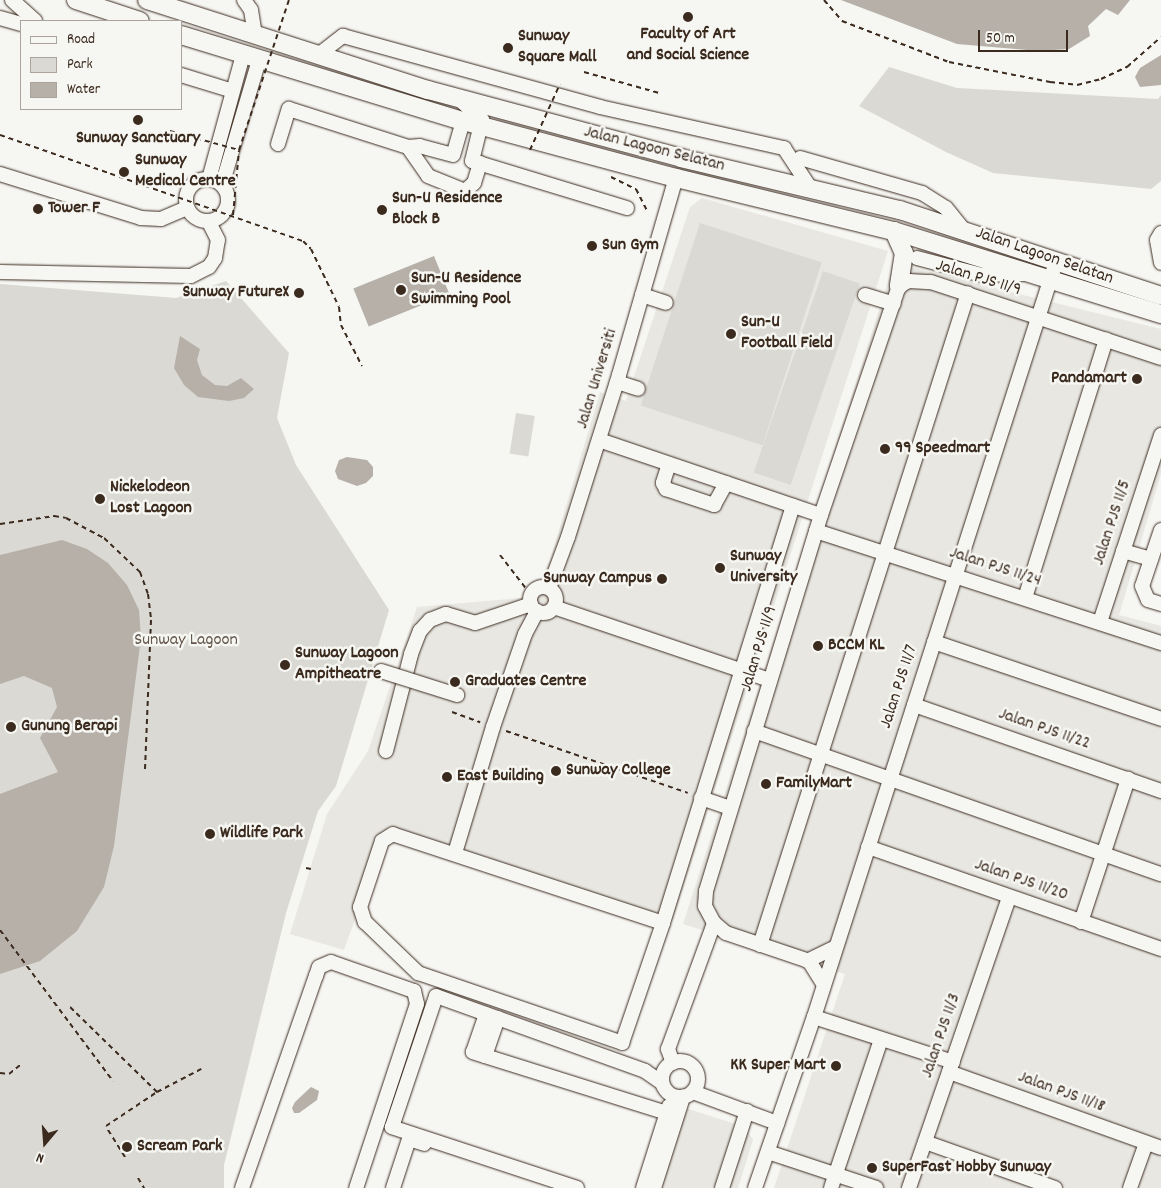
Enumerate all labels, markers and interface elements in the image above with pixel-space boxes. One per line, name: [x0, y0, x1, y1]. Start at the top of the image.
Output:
marker: Faculty of Art and Social Science: [682, 11, 694, 23]
legend: [20, 20, 182, 110]
scale bar: [981, 20, 1071, 52]
place label: Faculty of Art and Social Science: [627, 25, 749, 68]
place label: Sunway Square Mall: [518, 27, 596, 70]
text: 50 m: [986, 28, 1015, 50]
text: Road: [67, 29, 95, 51]
marker: Sunway Square Mall: [502, 42, 514, 54]
text: Park: [67, 54, 93, 76]
text: Water: [67, 79, 100, 101]
marker: Sunway Sanctuary: [132, 114, 144, 126]
street label: Jalan Lagoon Selatan: [581, 122, 727, 178]
place label: Sunway Sanctuary: [76, 128, 200, 150]
place label: Sunway Medical Centre: [135, 151, 236, 193]
marker: Sunway Medical Centre: [117, 165, 131, 179]
place label: Sun-U Residence Block B: [392, 189, 502, 232]
place label: Tower F: [48, 198, 100, 220]
marker: Tower F: [32, 203, 44, 215]
marker: Sun-U Residence Block B: [376, 204, 388, 216]
street label: Jalan Lagoon Selatan: [972, 223, 1116, 291]
place label: Sun Gym: [602, 235, 659, 257]
marker: Sun Gym: [586, 240, 598, 252]
street label: Jalan PJS 11/9: [933, 256, 1023, 302]
place label: Sun-U Residence Swimming Pool: [411, 269, 521, 312]
place label: Sunway FutureX: [182, 282, 289, 304]
marker: Sun-U Residence Swimming Pool: [395, 284, 407, 296]
marker: Sunway FutureX: [293, 287, 305, 299]
place label: Sun-U Football Field: [741, 313, 833, 356]
street label: Jalan Universiti: [573, 326, 623, 432]
marker: Sun-U Football Field: [725, 328, 737, 340]
place label: Pandamart: [1051, 368, 1127, 390]
marker: Pandamart: [1131, 373, 1143, 385]
place label: 99 Speedmart: [895, 438, 990, 460]
marker: 99 Speedmart: [879, 443, 891, 455]
place label: Nickelodeon Lost Lagoon: [110, 478, 192, 520]
street label: Jalan PJS 11/5: [1089, 478, 1137, 568]
marker: Nickelodeon Lost Lagoon: [94, 493, 106, 505]
street label: Jalan PJS 11/24: [946, 543, 1044, 593]
place label: Sunway University: [730, 547, 797, 590]
marker: Sunway University: [714, 562, 726, 574]
place label: Sunway Campus: [543, 568, 652, 590]
marker: Sunway Campus: [656, 573, 668, 585]
street label: Jalan PJS 11/9: [737, 604, 783, 694]
park label: Sunway Lagoon: [134, 630, 238, 652]
place label: BCCM KL: [828, 635, 885, 657]
marker: BCCM KL: [812, 640, 824, 652]
street label: Jalan PJS 11/7: [876, 642, 924, 732]
place label: Sunway Lagoon Ampitheatre: [295, 644, 398, 686]
marker: Sunway Lagoon Ampitheatre: [279, 659, 291, 671]
place label: Graduates Centre: [465, 671, 586, 693]
marker: Graduates Centre: [449, 676, 461, 688]
street label: Jalan PJS 11/22: [995, 704, 1093, 756]
place label: Gunung Berapi: [21, 716, 117, 738]
marker: Gunung Berapi: [5, 721, 17, 733]
place label: Sunway College: [566, 760, 671, 782]
marker: Sunway College: [550, 765, 562, 777]
place label: East Building: [457, 766, 544, 788]
marker: East Building: [441, 771, 453, 783]
place label: FamilyMart: [776, 773, 852, 795]
marker: FamilyMart: [760, 778, 772, 790]
place label: Wildlife Park: [220, 823, 303, 845]
marker: Wildlife Park: [204, 828, 216, 840]
street label: Jalan PJS 11/20: [971, 855, 1071, 907]
street label: Jalan PJS 11/3: [917, 991, 967, 1081]
place label: KK Super Mart: [730, 1055, 826, 1077]
marker: KK Super Mart: [830, 1060, 842, 1072]
street label: Jalan PJS 11/18: [1014, 1067, 1108, 1119]
north arrow: [20, 1118, 70, 1168]
place label: Scream Park: [137, 1136, 222, 1158]
marker: Scream Park: [121, 1141, 133, 1153]
text: N: [34, 1147, 47, 1168]
place label: SuperFast Hobby Sunway: [882, 1157, 1051, 1179]
marker: SuperFast Hobby Sunway: [866, 1162, 878, 1174]

